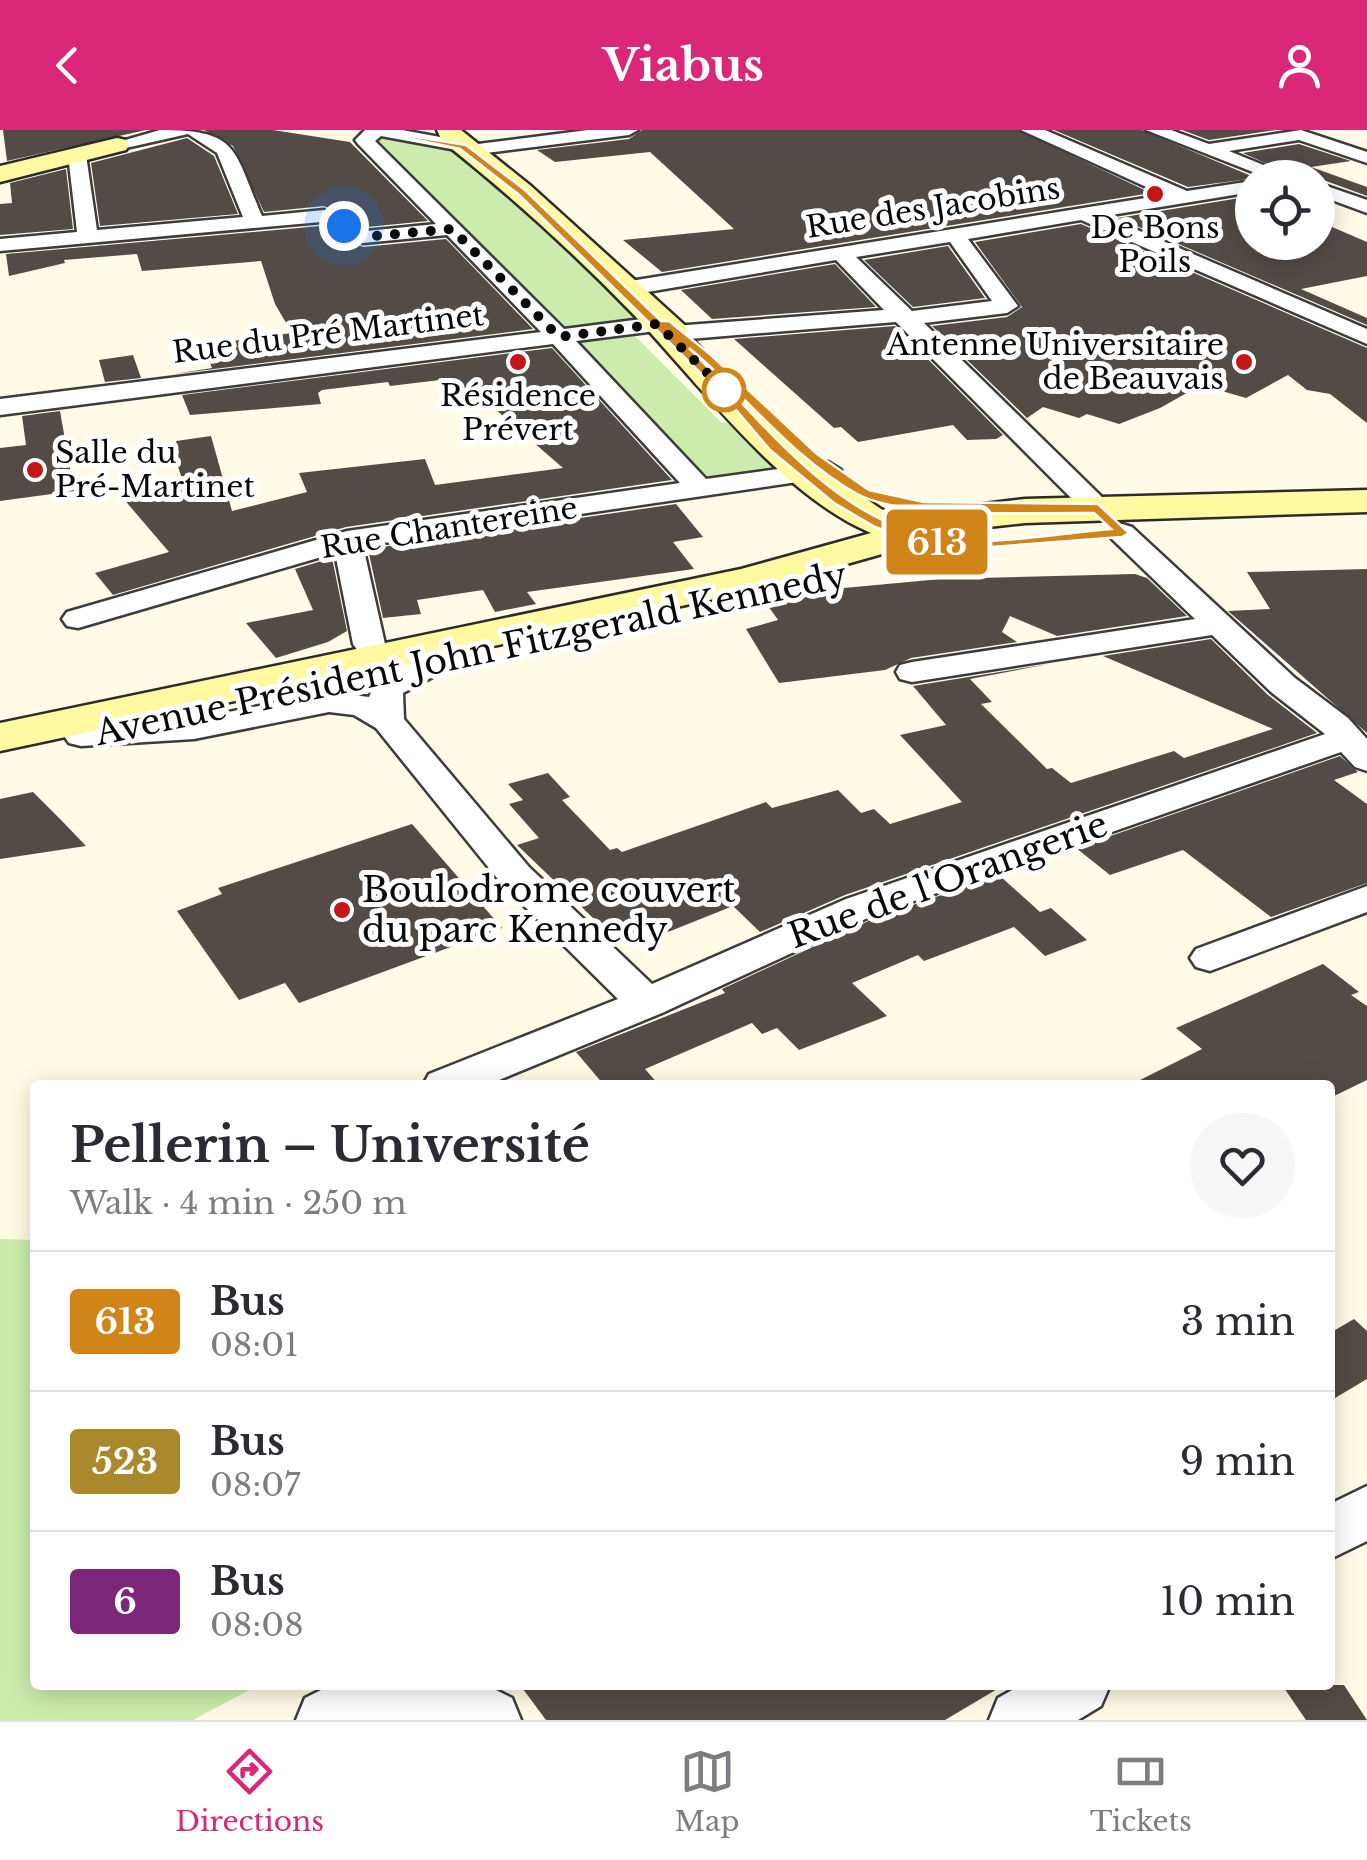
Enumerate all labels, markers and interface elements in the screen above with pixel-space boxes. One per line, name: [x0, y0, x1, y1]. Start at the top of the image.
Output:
text: Viabus: [603, 37, 764, 93]
icon: back: [40, 38, 95, 93]
icon: person: [1272, 38, 1327, 93]
map controls: [1235, 160, 1335, 260]
button: locate: [1235, 160, 1335, 260]
street label: Rue des Jacobins: [803, 169, 1062, 246]
marker: De Bons Poils: [1144, 183, 1166, 205]
your location: [319, 201, 369, 251]
place label: De Bons Poils: [1090, 209, 1220, 280]
street label: Rue du Pré Martinet: [170, 296, 486, 371]
place label: Antenne Universitaire de Beauvais: [886, 326, 1224, 397]
marker: Résidence Prévert: [507, 351, 529, 373]
marker: Antenne Universitaire de Beauvais: [1233, 351, 1255, 373]
unlabelled marker: [703, 369, 745, 411]
place label: Résidence Prévert: [440, 377, 596, 448]
place label: Salle du Pré-Martinet: [55, 434, 255, 505]
marker: Salle du Pré-Martinet: [24, 459, 46, 481]
street label: Rue Chantereine: [318, 489, 580, 566]
line badge: 613: [880, 510, 994, 574]
text: 613: [906, 521, 968, 564]
street label: Avenue Président John Fitzgerald Kennedy: [90, 553, 851, 755]
street label: Rue de l'Orangerie: [782, 802, 1113, 957]
place label: Boulodrome couvert du parc Kennedy: [362, 868, 736, 951]
marker: Boulodrome couvert du parc Kennedy: [331, 899, 353, 921]
button: heart: [1190, 1113, 1295, 1218]
text: Pellerin – Université: [70, 1115, 590, 1175]
text: Walk · 4 min · 250 m: [70, 1183, 407, 1223]
text: Bus: [210, 1278, 285, 1325]
text: 3 min: [1181, 1298, 1295, 1345]
text: 613: [94, 1300, 156, 1343]
text: 08:01: [210, 1325, 298, 1365]
text: Bus: [210, 1418, 285, 1465]
text: 9 min: [1180, 1438, 1295, 1485]
text: 523: [92, 1440, 158, 1483]
text: 08:07: [210, 1465, 300, 1505]
text: Bus: [210, 1558, 285, 1605]
text: 10 min: [1160, 1578, 1295, 1625]
text: 6: [113, 1580, 137, 1623]
text: 08:08: [210, 1605, 304, 1645]
tab: Directions: [175, 1744, 324, 1839]
tab: Map: [675, 1744, 740, 1839]
tab: Tickets: [1090, 1744, 1192, 1839]

